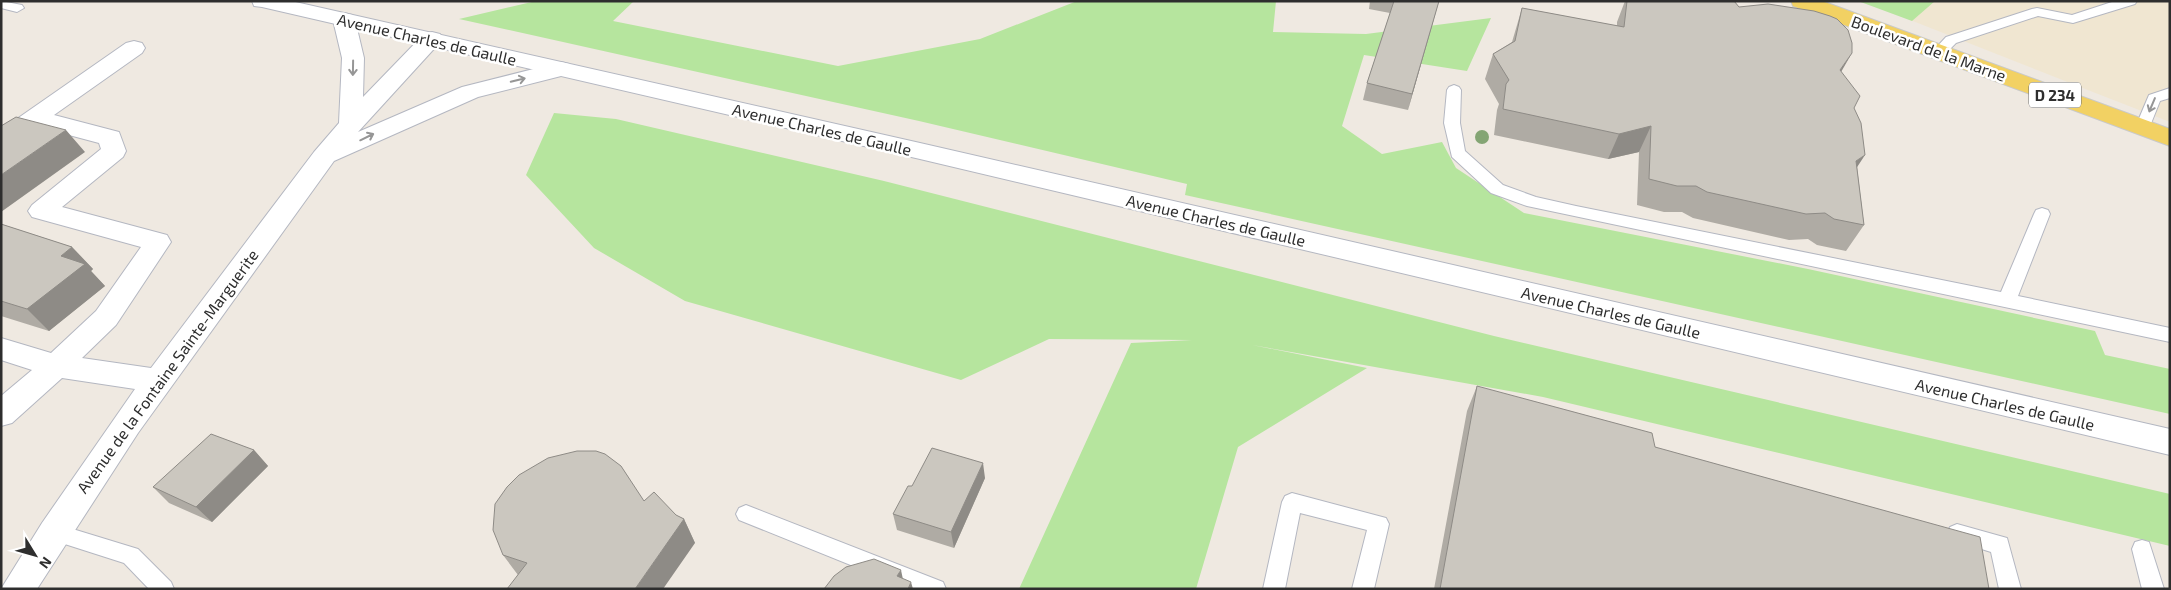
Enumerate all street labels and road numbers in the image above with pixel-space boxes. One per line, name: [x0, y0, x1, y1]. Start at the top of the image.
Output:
street label: Avenue Charles de Gaulle: [336, 9, 518, 69]
street label: Boulevard de la Marne: [1849, 11, 2009, 85]
road number: D 234: [2029, 82, 2081, 108]
street label: Avenue Charles de Gaulle: [731, 99, 913, 159]
street label: Avenue Charles de Gaulle: [1125, 190, 1307, 250]
street label: Avenue de la Fontaine Sainte-Marguerite: [72, 245, 262, 497]
street label: Avenue Charles de Gaulle: [1520, 282, 1702, 342]
street label: Avenue Charles de Gaulle: [1914, 374, 2096, 434]

